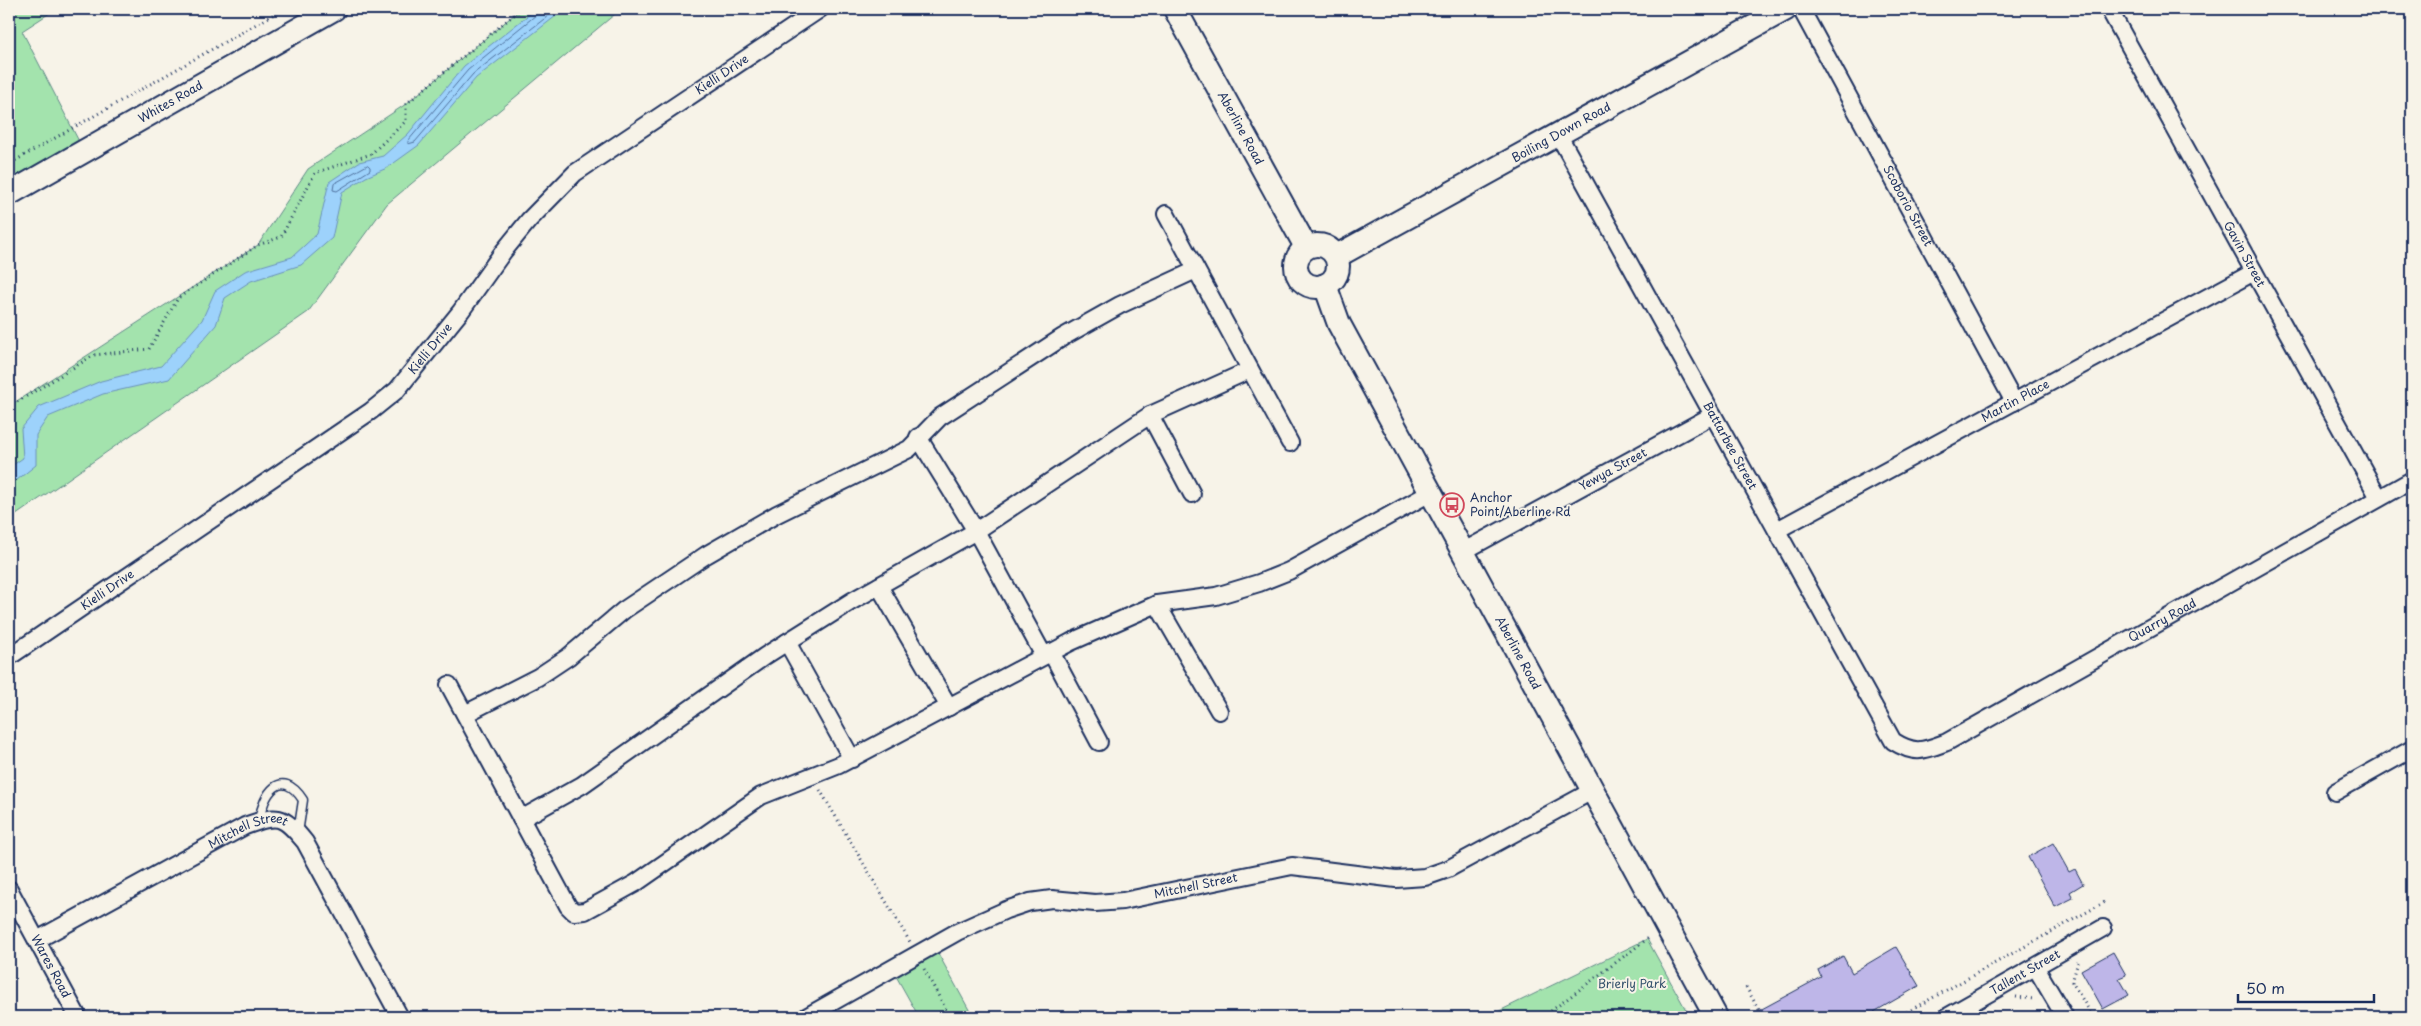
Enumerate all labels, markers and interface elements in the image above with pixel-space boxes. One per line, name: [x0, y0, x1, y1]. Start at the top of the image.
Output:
street label: Kielli Drive: [691, 49, 752, 98]
street label: Whites Road: [134, 76, 206, 127]
street label: Aberline Road: [1214, 88, 1269, 168]
street label: Boiling Down Road: [1508, 97, 1614, 166]
street label: Scoborio Street: [1879, 162, 1938, 249]
street label: Gavin Street: [2220, 217, 2271, 290]
street label: Kielli Drive: [403, 319, 456, 378]
street label: Martin Place: [1978, 374, 2052, 426]
street label: Battarbee Street: [1699, 398, 1762, 492]
street label: Yewya Street: [1575, 443, 1650, 495]
place label: Anchor Point/Aberline Rd: [1470, 488, 1571, 520]
bus stop icon: Anchor Point/Aberline Rd: [1439, 492, 1465, 518]
street label: Kielli Drive: [76, 565, 137, 614]
street label: Quarry Road: [2125, 593, 2199, 646]
street label: Aberline Road: [1492, 613, 1546, 693]
street label: Mitchell Street: [205, 808, 292, 853]
street label: Mitchell Street: [1152, 868, 1239, 902]
street label: Wares Road: [27, 931, 76, 1001]
street label: Tallent Street: [1986, 944, 2063, 999]
scale bar: [2238, 971, 2375, 1003]
park label: Brierly Park: [1598, 974, 1666, 992]
text: 50 m: [2246, 976, 2285, 999]

